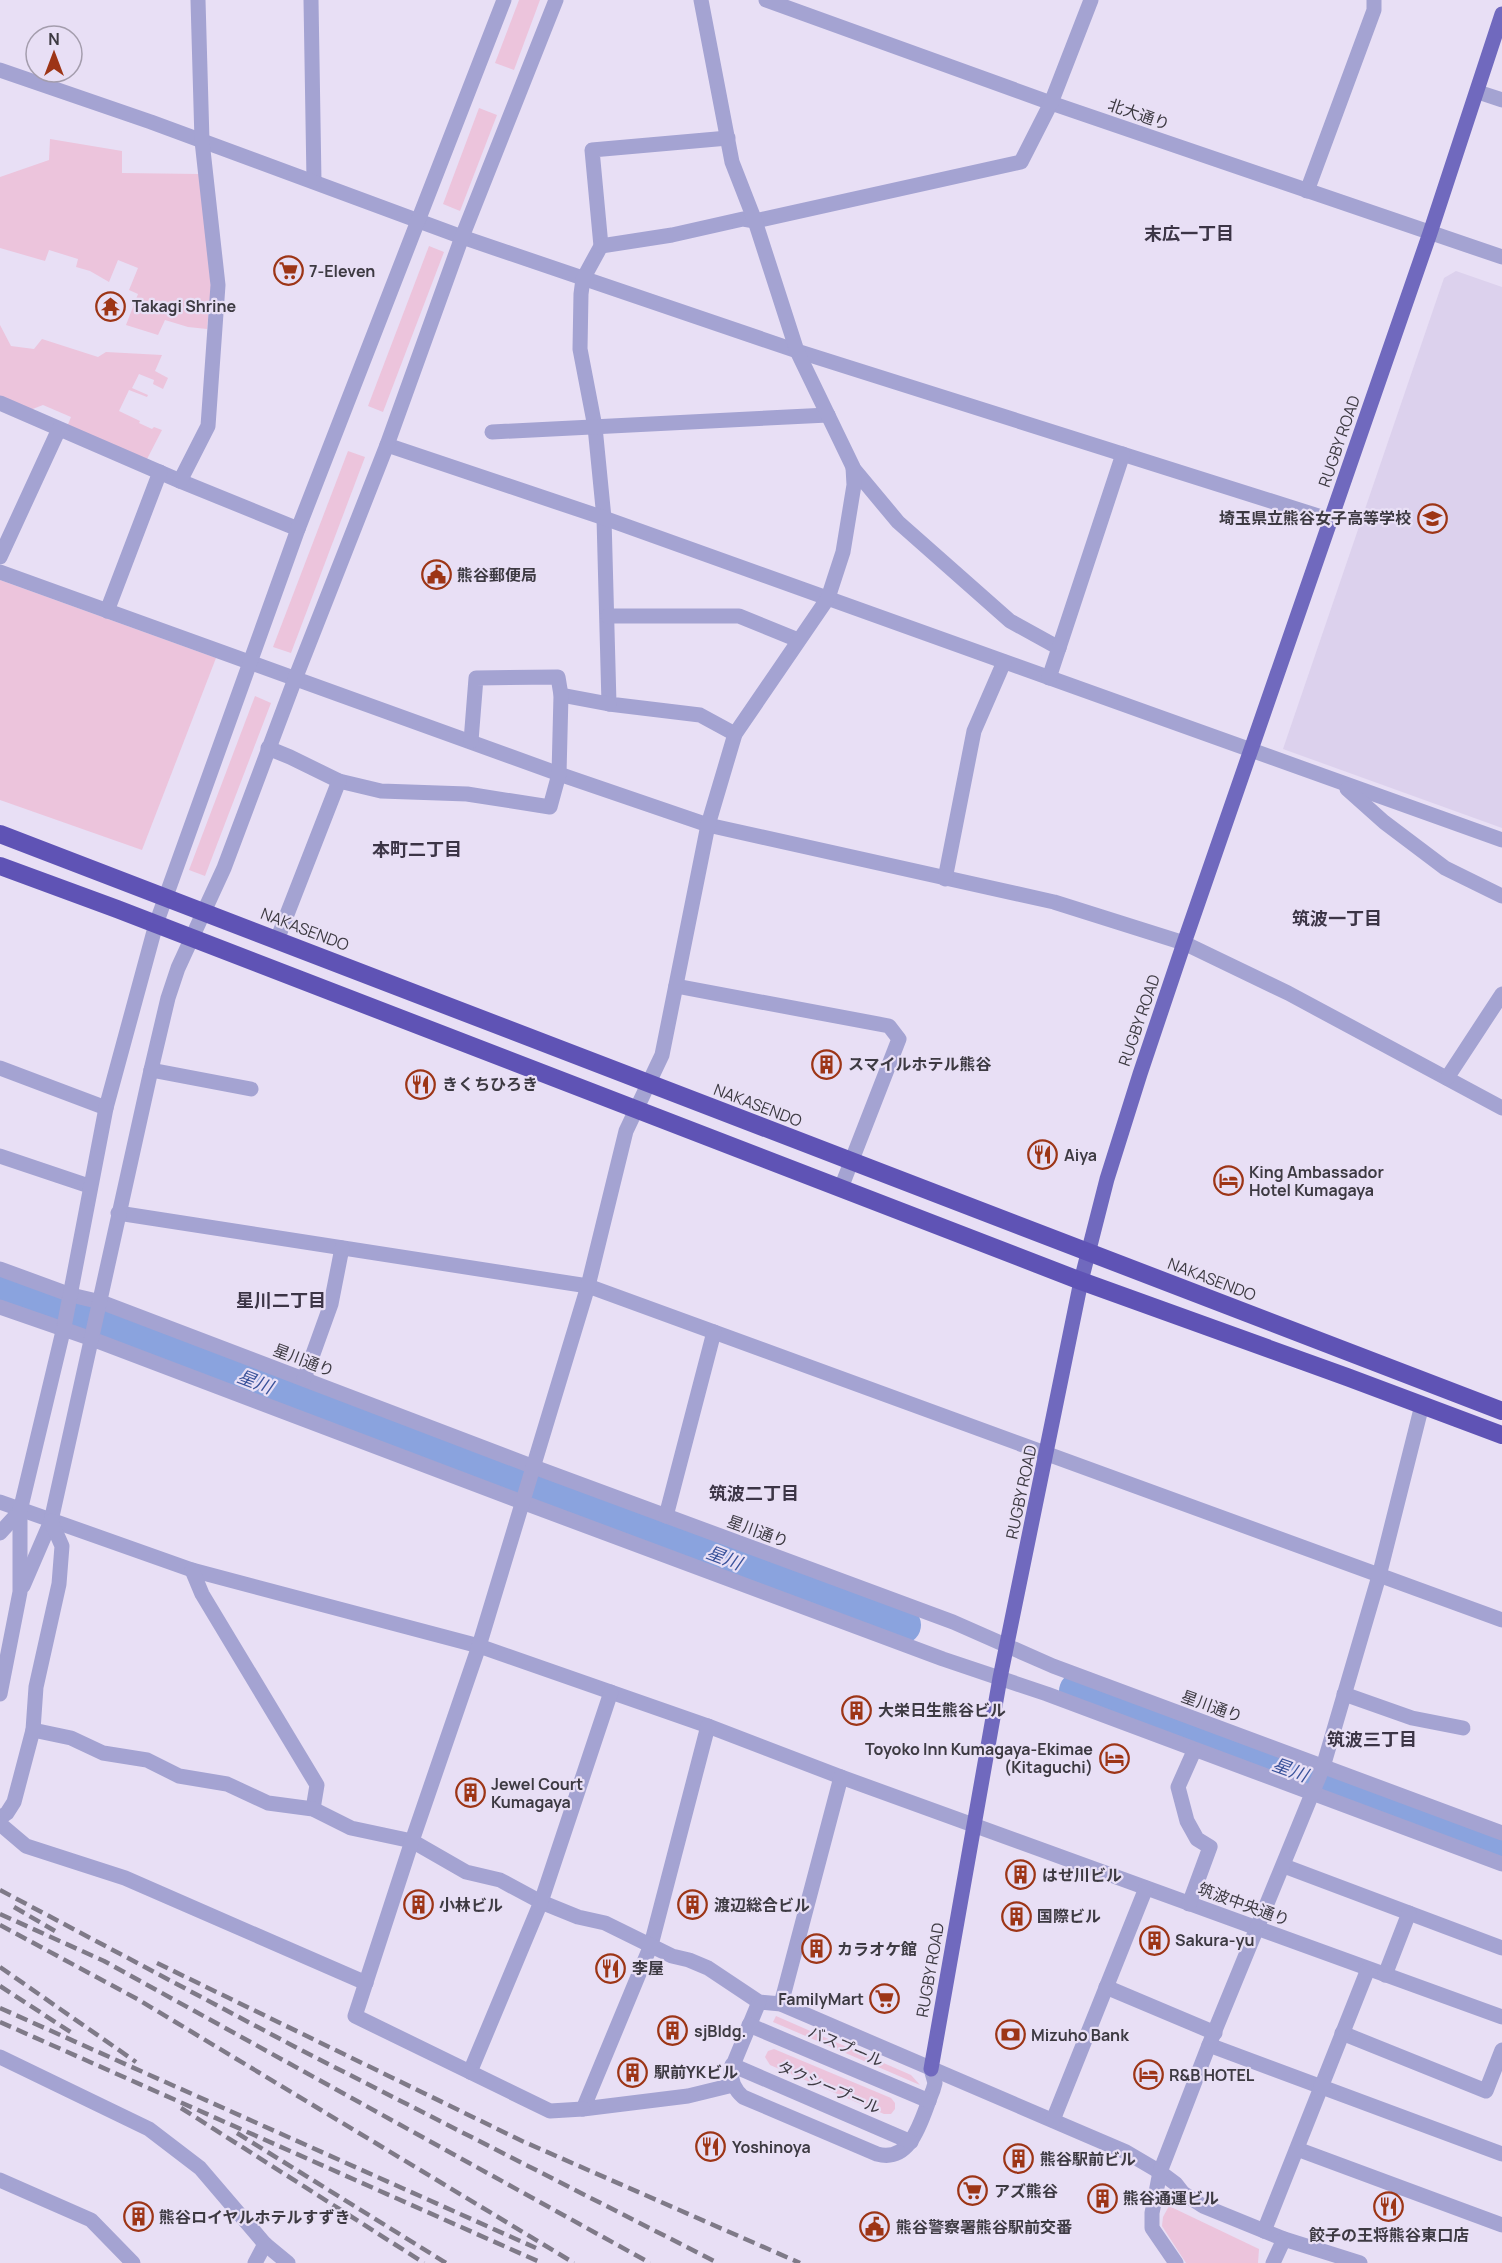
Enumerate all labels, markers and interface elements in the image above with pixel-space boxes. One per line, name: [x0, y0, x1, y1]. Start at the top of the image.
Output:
north arrow: [24, 24, 84, 84]
text: N: [48, 28, 60, 50]
street label: 北大通り: [1105, 93, 1173, 135]
district label: 末広一丁目: [1144, 221, 1234, 245]
supermarket icon: 7-Eleven: [272, 255, 304, 287]
place label: 7-Eleven: [309, 260, 375, 282]
temple icon: Takagi Shrine: [95, 290, 127, 322]
place label: Takagi Shrine: [132, 295, 236, 317]
street label: RUGBY ROAD: [1313, 392, 1365, 490]
school or university icon: 埼玉県立熊谷女子高等学校: [1416, 502, 1448, 534]
place label: 埼玉県立熊谷女子高等学校: [1219, 507, 1411, 529]
public building icon: 熊谷郵便局: [420, 559, 452, 591]
place label: 熊谷郵便局: [457, 564, 537, 586]
district label: 本町二丁目: [372, 837, 462, 861]
street label: NAKASENDO: [258, 902, 353, 956]
district label: 筑波一丁目: [1292, 906, 1382, 930]
street label: RUGBY ROAD: [1113, 971, 1165, 1069]
building icon: スマイルホテル熊谷: [811, 1048, 843, 1080]
place label: スマイルホテル熊谷: [848, 1053, 992, 1075]
restaurant icon: きくちひろき: [405, 1068, 437, 1100]
place label: きくちひろき: [442, 1073, 538, 1095]
street label: NAKASENDO: [711, 1078, 806, 1132]
restaurant icon: Aiya: [1027, 1139, 1059, 1171]
place label: Aiya: [1064, 1144, 1097, 1166]
place label: King Ambassador Hotel Kumagaya: [1249, 1161, 1384, 1201]
hotel icon: King Ambassador Hotel Kumagaya: [1212, 1165, 1244, 1197]
street label: NAKASENDO: [1165, 1252, 1260, 1306]
district label: 星川二丁目: [236, 1288, 326, 1312]
street label: 星川通り: [270, 1338, 338, 1382]
water label: 星川: [234, 1363, 278, 1399]
street label: RUGBY ROAD: [1000, 1443, 1042, 1541]
district label: 筑波二丁目: [709, 1481, 799, 1505]
street label: 星川通り: [724, 1510, 792, 1552]
water label: 星川: [703, 1539, 747, 1575]
street label: 星川通り: [1178, 1685, 1246, 1727]
building icon: 大栄日生熊谷ビル: [841, 1694, 873, 1726]
place label: 大栄日生熊谷ビル: [878, 1699, 1006, 1721]
district label: 筑波三丁目: [1327, 1727, 1417, 1751]
place label: Toyoko Inn Kumagaya-Ekimae (Kitaguchi): [865, 1738, 1093, 1778]
hotel icon: Toyoko Inn Kumagaya-Ekimae (Kitaguchi): [1098, 1742, 1130, 1774]
water label: 星川: [1269, 1752, 1313, 1787]
place label: Jewel Court Kumagaya: [491, 1773, 583, 1813]
building icon: Jewel Court Kumagaya: [454, 1777, 486, 1809]
building icon: はせ川ビル: [1005, 1859, 1037, 1891]
place label: はせ川ビル: [1042, 1864, 1122, 1886]
street label: 筑波中央通り: [1195, 1877, 1293, 1931]
building icon: 小林ビル: [402, 1889, 434, 1921]
building icon: 渡辺総合ビル: [677, 1889, 709, 1921]
place label: 小林ビル: [439, 1894, 503, 1916]
place label: 渡辺総合ビル: [714, 1894, 810, 1916]
building icon: 国際ビル: [1000, 1900, 1032, 1932]
place label: 国際ビル: [1037, 1905, 1101, 1927]
street label: RUGBY ROAD: [911, 1921, 949, 2019]
building icon: Sakura-yu: [1138, 1924, 1170, 1956]
place label: Sakura-yu: [1175, 1929, 1254, 1951]
building icon: カラオケ館: [800, 1933, 832, 1965]
place label: カラオケ館: [837, 1938, 917, 1960]
restaurant icon: 李屋: [595, 1952, 627, 1984]
place label: 李屋: [632, 1957, 664, 1979]
supermarket icon: FamilyMart: [869, 1983, 901, 2015]
place label: FamilyMart: [778, 1988, 864, 2010]
building icon: sjBldg.: [657, 2015, 689, 2047]
bank icon: Mizuho Bank: [994, 2019, 1026, 2051]
place label: sjBldg.: [694, 2020, 746, 2042]
street label: バスプール: [805, 2020, 887, 2072]
place label: Mizuho Bank: [1031, 2024, 1129, 2046]
street label: タクシープール: [774, 2055, 884, 2119]
building icon: 駅前YKビル: [617, 2056, 649, 2088]
hotel icon: R&B HOTEL: [1132, 2059, 1164, 2091]
place label: 駅前YKビル: [654, 2061, 738, 2083]
place label: R&B HOTEL: [1169, 2064, 1255, 2086]
restaurant icon: Yoshinoya: [695, 2131, 727, 2163]
place label: Yoshinoya: [732, 2136, 811, 2158]
building icon: 熊谷駅前ビル: [1003, 2143, 1035, 2175]
place label: 熊谷駅前ビル: [1040, 2148, 1136, 2170]
supermarket icon: アズ熊谷: [957, 2175, 989, 2207]
place label: アズ熊谷: [994, 2180, 1058, 2202]
building icon: 熊谷通運ビル: [1086, 2182, 1118, 2214]
place label: 熊谷通運ビル: [1123, 2187, 1219, 2209]
restaurant icon: 餃子の王将熊谷東口店: [1373, 2191, 1405, 2223]
building icon: 熊谷ロイヤルホテルすずき: [122, 2201, 154, 2233]
place label: 熊谷ロイヤルホテルすずき: [159, 2206, 351, 2228]
public building icon: 熊谷警察署熊谷駅前交番: [859, 2211, 891, 2243]
place label: 熊谷警察署熊谷駅前交番: [896, 2216, 1072, 2238]
place label: 餃子の王将熊谷東口店: [1309, 2224, 1469, 2246]

